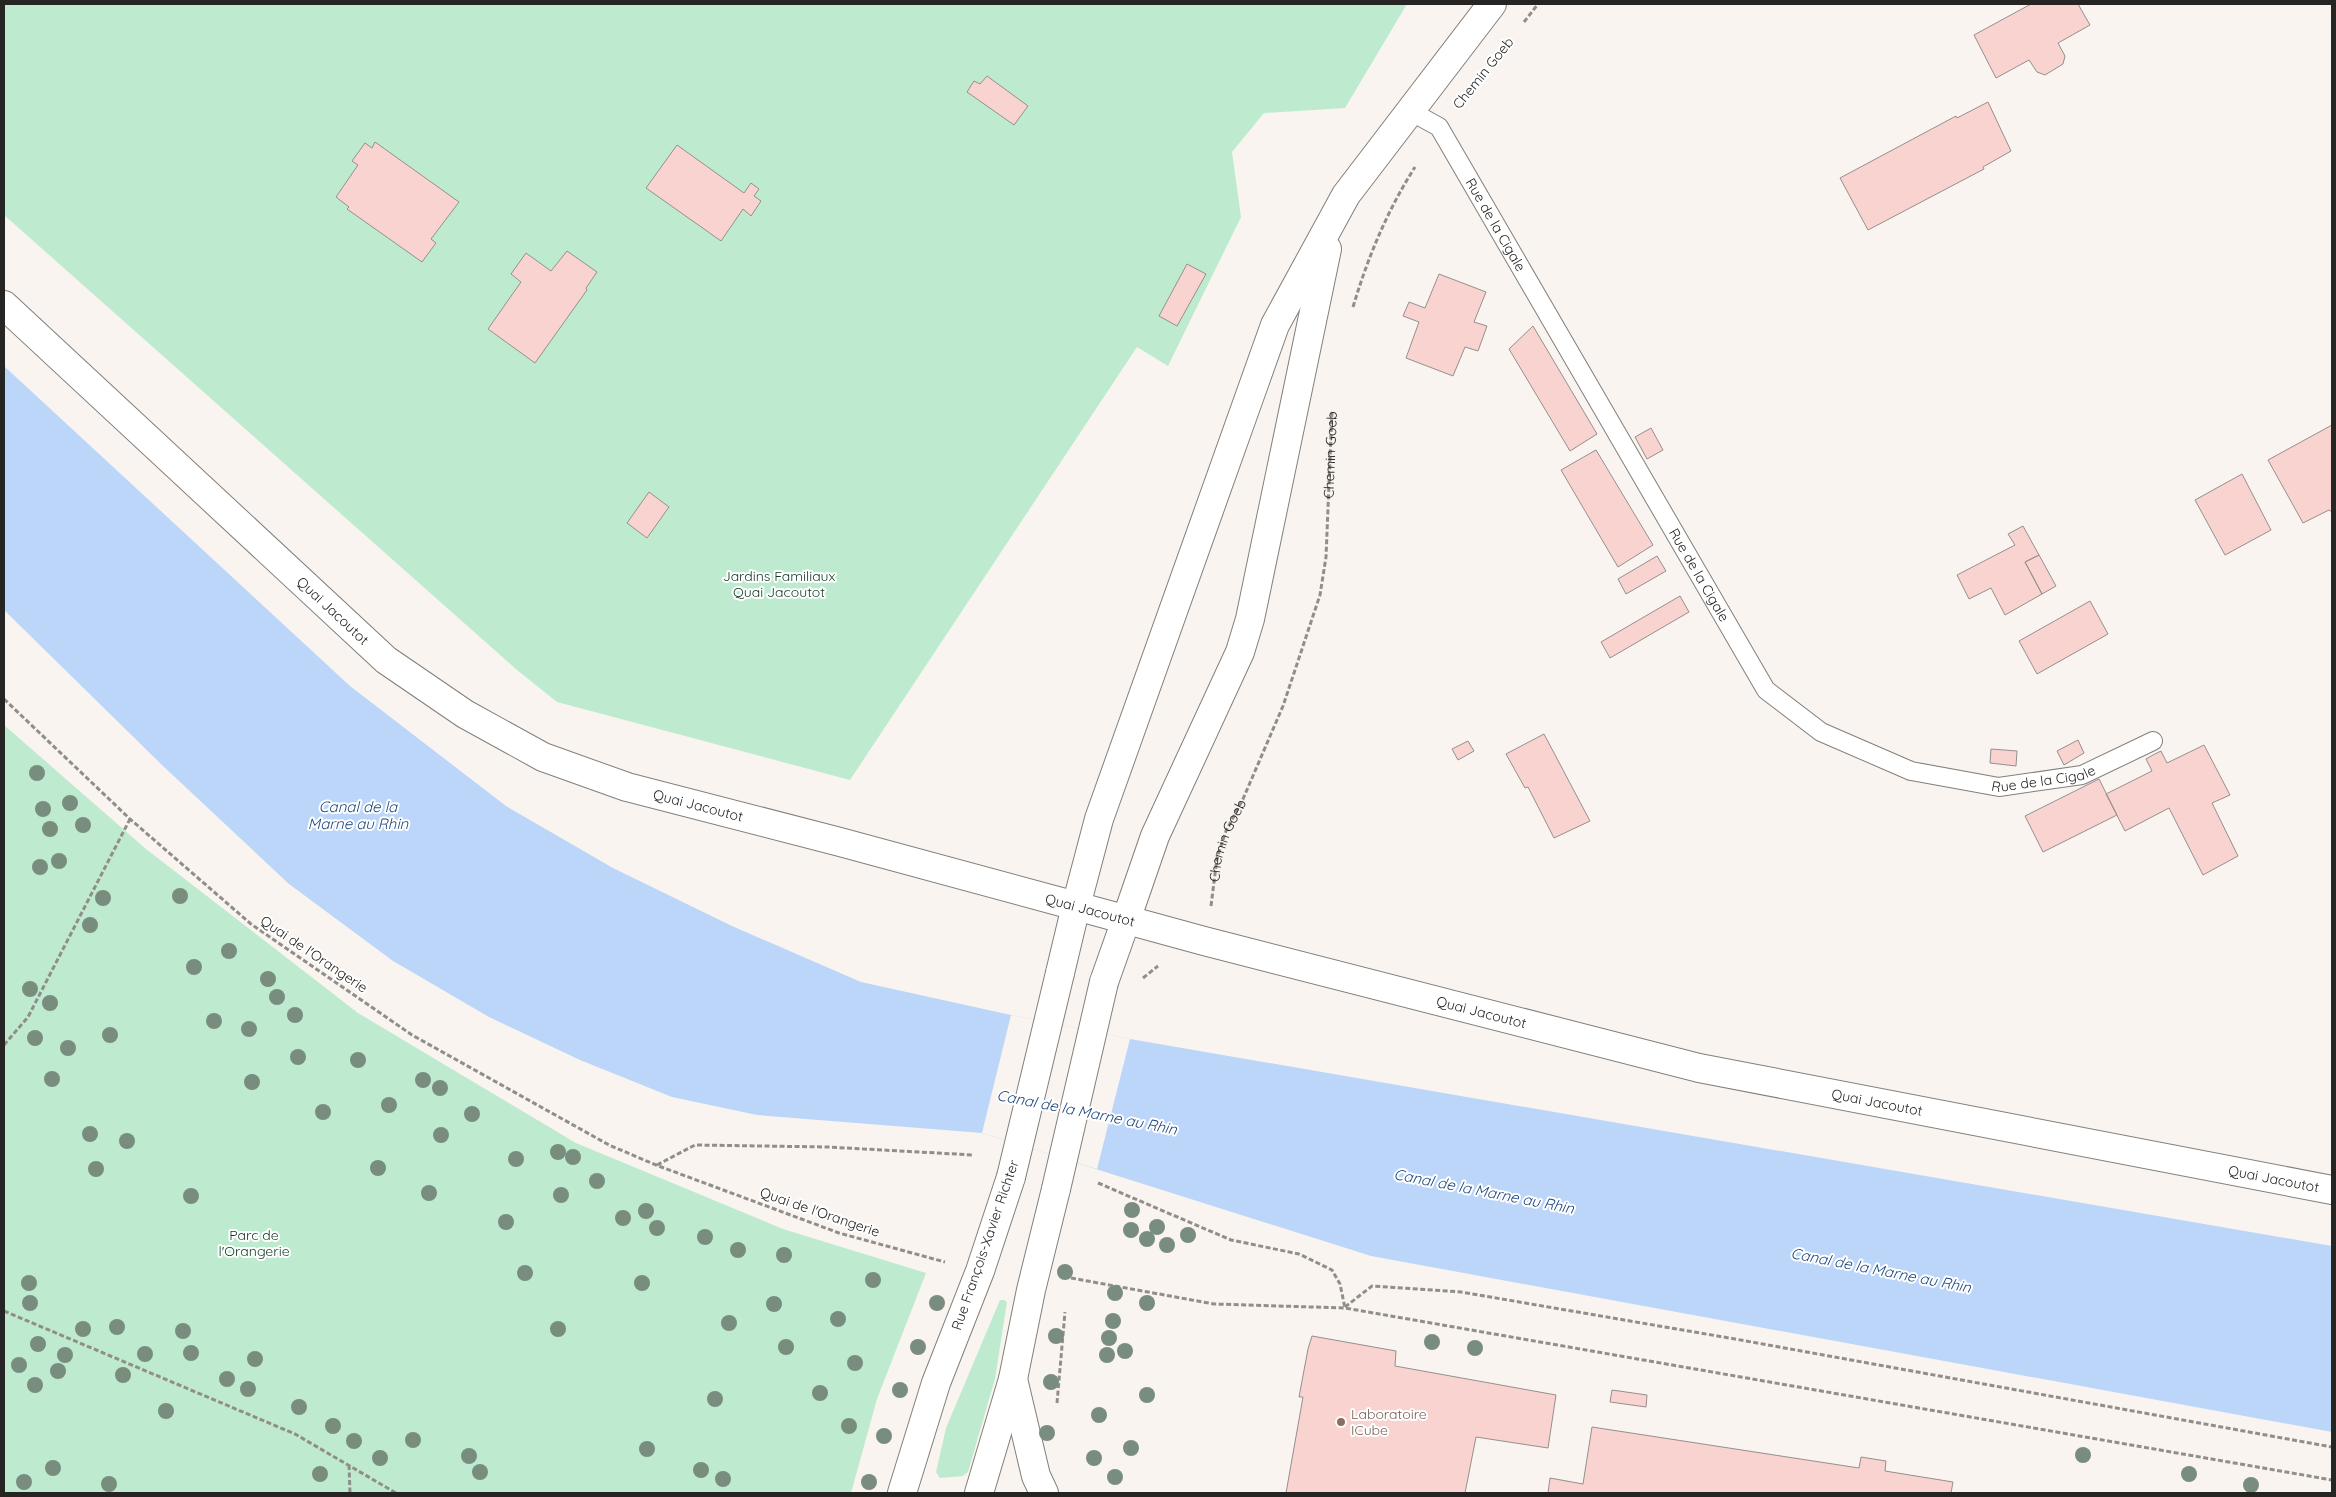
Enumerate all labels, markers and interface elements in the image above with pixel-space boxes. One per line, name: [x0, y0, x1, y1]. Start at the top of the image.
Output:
street label: Chemin Goeb: [1449, 33, 1517, 113]
street label: Rue de la Cigale: [1462, 175, 1530, 275]
street label: Chemin Goeb: [1319, 411, 1341, 499]
street label: Rue de la Cigale: [1665, 525, 1733, 625]
park label: Jardins Familiaux Quai Jacoutot: [723, 567, 836, 601]
street label: Quai Jacoutot: [293, 573, 373, 649]
street label: Rue de la Cigale: [1990, 761, 2098, 796]
street label: Quai Jacoutot: [651, 785, 745, 826]
street label: Chemin Goeb: [1205, 796, 1250, 883]
water label: Canal de la Marne au Rhin: [308, 797, 409, 833]
street label: Quai Jacoutot: [1043, 889, 1137, 931]
street label: Quai de l'Orangerie: [257, 911, 371, 997]
street label: Quai Jacoutot: [1434, 992, 1529, 1032]
water label: Canal de la Marne au Rhin: [995, 1085, 1179, 1139]
street label: Quai Jacoutot: [1830, 1085, 1924, 1120]
street label: Rue François-Xavier Richter: [947, 1157, 1023, 1333]
street label: Quai Jacoutot: [2227, 1161, 2321, 1196]
water label: Canal de la Marne au Rhin: [1392, 1164, 1576, 1218]
street label: Quai de l'Orangerie: [758, 1183, 882, 1241]
park label: Parc de l'Orangerie: [218, 1226, 290, 1260]
water label: Canal de la Marne au Rhin: [1789, 1243, 1973, 1297]
place label: Laboratoire ICube: [1351, 1405, 1427, 1439]
marker: Laboratoire ICube: [1335, 1416, 1347, 1428]

